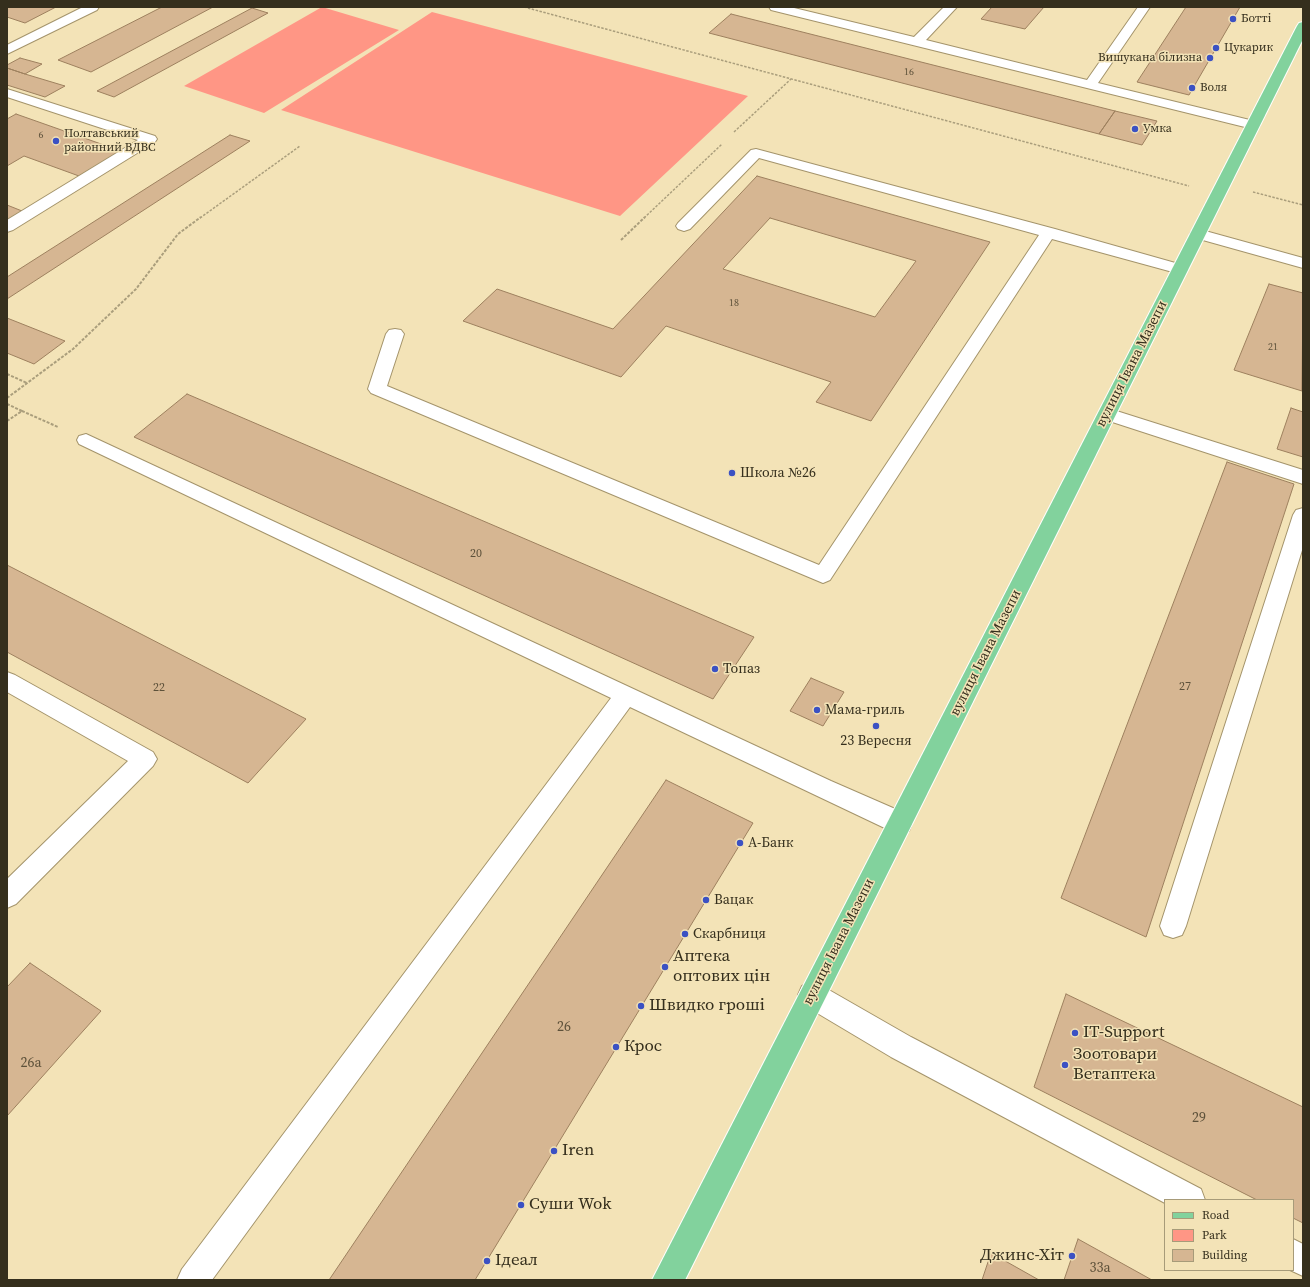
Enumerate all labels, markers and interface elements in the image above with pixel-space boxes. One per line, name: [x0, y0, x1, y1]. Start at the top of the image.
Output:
place label: Ботті: [1241, 12, 1271, 26]
marker: Ботті: [1228, 14, 1238, 24]
place label: Цукарик: [1224, 41, 1273, 55]
marker: Цукарик: [1211, 43, 1221, 53]
place label: Вишукана білизна: [1098, 51, 1202, 65]
marker: Вишукана білизна: [1205, 53, 1215, 63]
house number: 16: [904, 66, 914, 78]
place label: Воля: [1200, 81, 1227, 95]
marker: Воля: [1187, 83, 1197, 93]
place label: Умка: [1143, 122, 1172, 136]
marker: Умка: [1130, 124, 1140, 134]
place label: Полтавський районний ВДВС: [64, 127, 156, 155]
house number: 6: [39, 129, 43, 141]
marker: Полтавський районний ВДВС: [51, 136, 61, 146]
house number: 18: [729, 297, 739, 309]
street label: вулиця Івана Мазепи: [1093, 298, 1171, 430]
house number: 21: [1268, 341, 1278, 353]
place label: Школа №26: [740, 465, 816, 481]
marker: Школа №26: [727, 468, 737, 478]
house number: 20: [470, 547, 482, 561]
street label: вулиця Івана Мазепи: [947, 587, 1025, 719]
place label: Топаз: [723, 661, 760, 677]
marker: Топаз: [710, 664, 720, 674]
house number: 27: [1179, 680, 1191, 694]
house number: 22: [153, 681, 165, 695]
place label: Мама-гриль: [825, 702, 905, 718]
marker: Мама-гриль: [812, 705, 822, 715]
marker: 23 Вересня: [871, 721, 881, 731]
place label: 23 Вересня: [840, 733, 912, 749]
place label: А-Банк: [748, 835, 794, 851]
marker: А-Банк: [735, 838, 745, 848]
street label: вулиця Івана Мазепи: [800, 876, 878, 1008]
place label: Вацак: [714, 892, 753, 908]
marker: Вацак: [701, 895, 711, 905]
place label: Скарбниця: [693, 926, 766, 942]
marker: Скарбниця: [680, 929, 690, 939]
place label: Аптека оптових цін: [673, 947, 770, 987]
marker: Аптека оптових цін: [660, 962, 670, 972]
place label: Швидко гроші: [649, 996, 765, 1016]
marker: Швидко гроші: [636, 1001, 646, 1011]
house number: 26: [557, 1019, 571, 1035]
place label: IT-Support: [1083, 1023, 1164, 1043]
marker: IT-Support: [1070, 1028, 1080, 1038]
place label: Крос: [624, 1037, 662, 1057]
marker: Крос: [611, 1042, 621, 1052]
place label: Зоотовари Ветаптека: [1073, 1045, 1157, 1085]
house number: 26а: [20, 1055, 42, 1071]
marker: Зоотовари Ветаптека: [1060, 1060, 1070, 1070]
house number: 29: [1192, 1110, 1206, 1126]
place label: Iren: [562, 1141, 594, 1161]
marker: Iren: [549, 1146, 559, 1156]
place label: Суши Wok: [529, 1195, 612, 1215]
legend: [1164, 1199, 1294, 1271]
marker: Суши Wok: [516, 1200, 526, 1210]
text: Road: [1202, 1207, 1229, 1223]
text: Park: [1202, 1227, 1227, 1243]
place label: Джинс-Хіт: [980, 1246, 1064, 1266]
text: Building: [1202, 1247, 1247, 1263]
place label: Ідеал: [495, 1251, 538, 1271]
marker: Джинс-Хіт: [1067, 1251, 1077, 1261]
marker: Ідеал: [482, 1256, 492, 1266]
house number: 33а: [1089, 1260, 1111, 1276]

